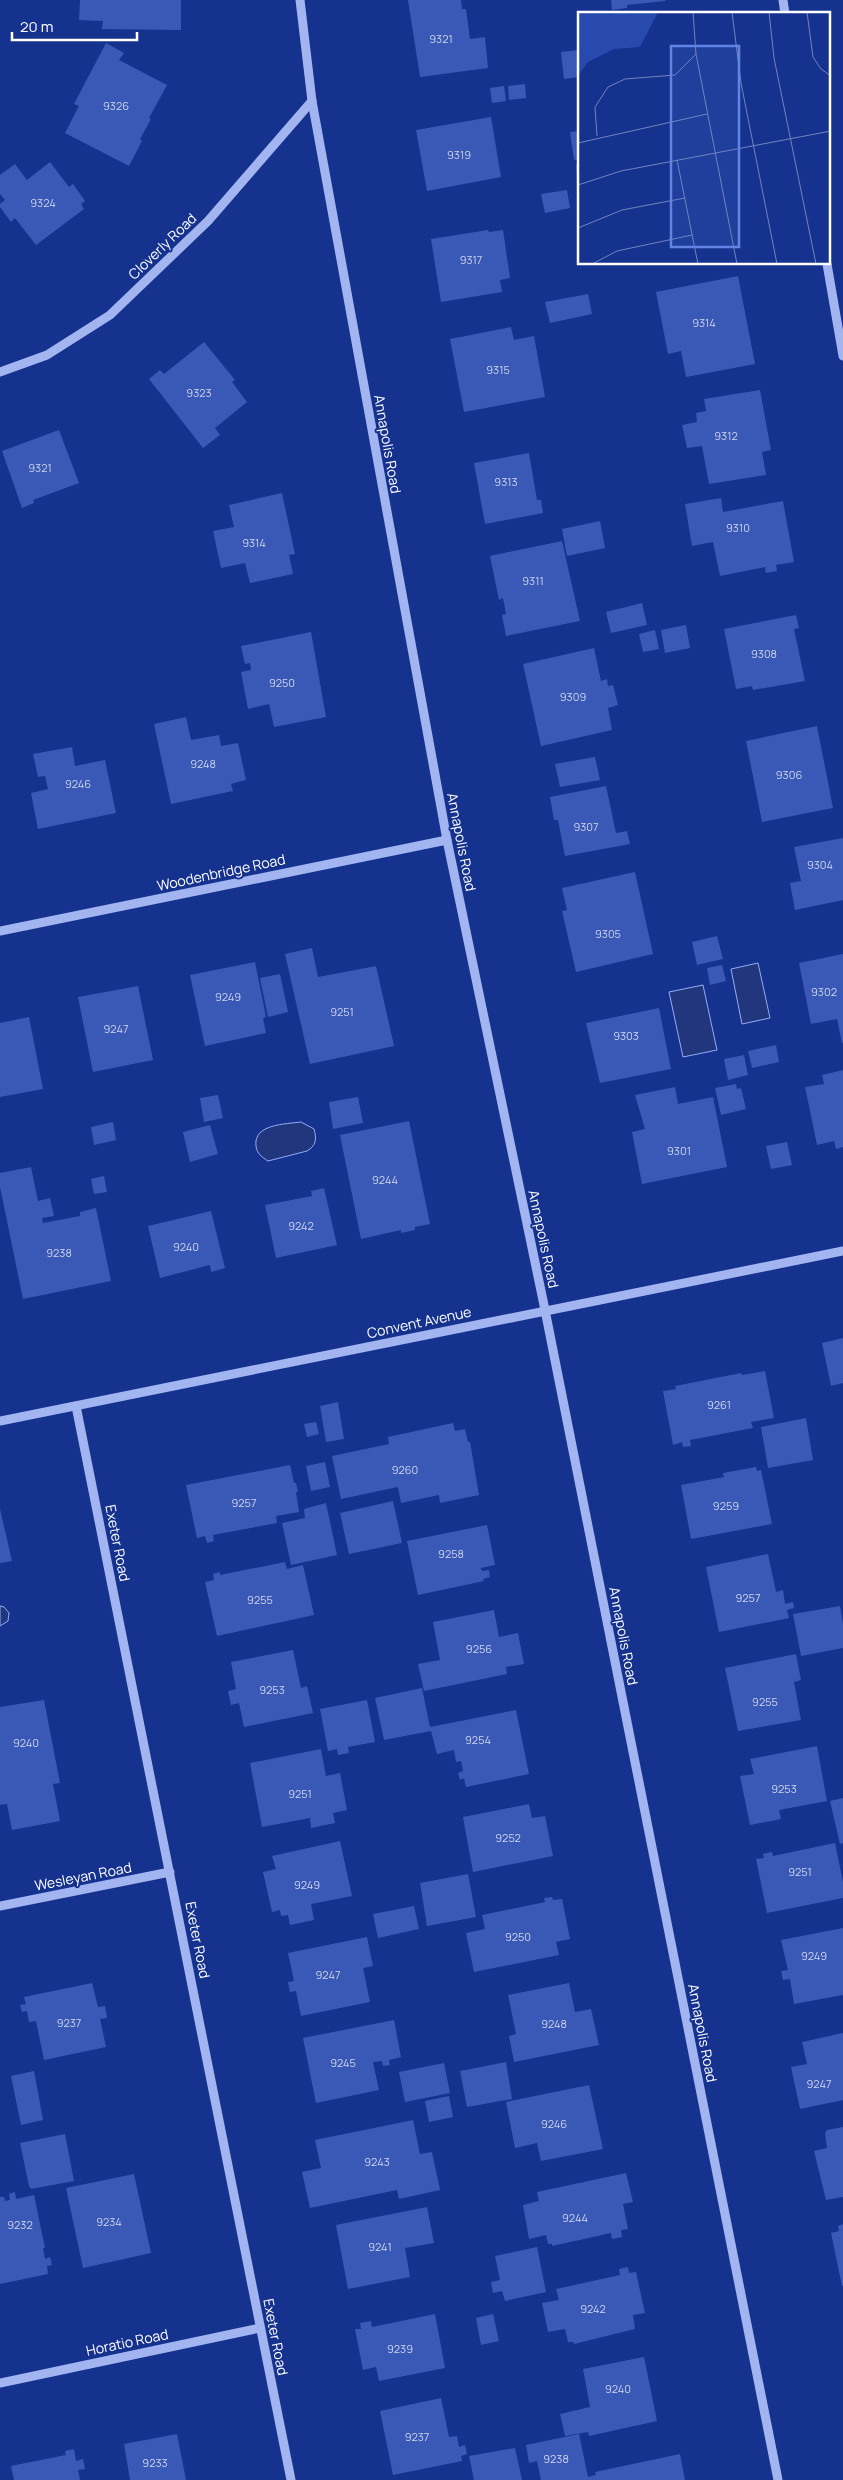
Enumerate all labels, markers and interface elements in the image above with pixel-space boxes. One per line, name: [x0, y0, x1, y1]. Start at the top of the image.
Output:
scale bar: [12, 10, 138, 42]
inset map: [578, 12, 830, 265]
text: 20 m: [20, 16, 53, 37]
house number: 9321: [429, 31, 453, 46]
house number: 9326: [103, 98, 129, 113]
house number: 9319: [447, 147, 471, 162]
house number: 9324: [30, 195, 56, 210]
street label: Cloverly Road: [124, 209, 200, 283]
house number: 9317: [460, 252, 482, 267]
house number: 9314: [692, 315, 716, 330]
house number: 9315: [486, 362, 510, 377]
house number: 9323: [186, 385, 212, 400]
street label: Annapolis Road: [370, 393, 406, 495]
house number: 9312: [714, 428, 738, 443]
house number: 9321: [28, 460, 52, 475]
house number: 9313: [494, 474, 518, 489]
house number: 9310: [726, 520, 750, 535]
house number: 9314: [242, 535, 266, 550]
house number: 9311: [522, 573, 544, 588]
house number: 9308: [751, 646, 777, 661]
house number: 9250: [269, 675, 295, 690]
house number: 9309: [560, 689, 586, 704]
house number: 9248: [190, 756, 216, 771]
house number: 9306: [776, 767, 802, 782]
house number: 9246: [65, 776, 91, 791]
street label: Annapolis Road: [443, 791, 481, 893]
house number: 9307: [573, 819, 599, 834]
street label: Woodenbridge Road: [155, 849, 287, 895]
house number: 9304: [807, 857, 833, 872]
house number: 9305: [595, 926, 621, 941]
house number: 9302: [811, 984, 837, 999]
house number: 9249: [215, 989, 241, 1004]
house number: 9251: [330, 1004, 354, 1019]
house number: 9247: [104, 1021, 128, 1036]
house number: 9303: [613, 1028, 639, 1043]
house number: 9301: [667, 1143, 691, 1158]
house number: 9244: [372, 1172, 398, 1187]
street label: Annapolis Road: [524, 1188, 564, 1290]
house number: 9242: [288, 1218, 314, 1233]
house number: 9240: [173, 1239, 199, 1254]
house number: 9238: [46, 1245, 72, 1260]
street label: Convent Avenue: [365, 1302, 473, 1342]
house number: 9261: [707, 1397, 731, 1412]
house number: 9260: [392, 1462, 418, 1477]
house number: 9257: [232, 1495, 256, 1510]
house number: 9259: [713, 1498, 739, 1513]
street label: Exeter Road: [101, 1503, 135, 1583]
house number: 9258: [438, 1546, 464, 1561]
street label: Annapolis Road: [605, 1585, 643, 1687]
house number: 9257: [736, 1590, 760, 1605]
house number: 9255: [247, 1592, 273, 1607]
house number: 9256: [466, 1641, 492, 1656]
house number: 9253: [259, 1682, 285, 1697]
house number: 9255: [752, 1694, 778, 1709]
house number: 9254: [465, 1732, 491, 1747]
house number: 9240: [13, 1735, 39, 1750]
house number: 9253: [771, 1781, 797, 1796]
house number: 9251: [288, 1786, 312, 1801]
house number: 9252: [495, 1830, 521, 1845]
street label: Wesleyan Road: [33, 1857, 133, 1895]
house number: 9251: [788, 1864, 812, 1879]
house number: 9249: [294, 1877, 320, 1892]
street label: Exeter Road: [181, 1900, 215, 1980]
house number: 9250: [505, 1929, 531, 1944]
house number: 9249: [801, 1948, 827, 1963]
house number: 9247: [316, 1967, 340, 1982]
street label: Annapolis Road: [684, 1982, 722, 2084]
house number: 9237: [57, 2015, 81, 2030]
house number: 9248: [541, 2016, 567, 2031]
house number: 9245: [330, 2055, 356, 2070]
house number: 9247: [807, 2076, 831, 2091]
house number: 9246: [541, 2116, 567, 2131]
house number: 9243: [364, 2154, 390, 2169]
house number: 9244: [562, 2210, 588, 2225]
house number: 9234: [96, 2214, 122, 2229]
house number: 9232: [7, 2217, 33, 2232]
house number: 9241: [368, 2239, 392, 2254]
street label: Exeter Road: [259, 2297, 293, 2377]
house number: 9242: [580, 2301, 606, 2316]
street label: Horatio Road: [84, 2324, 170, 2360]
house number: 9239: [387, 2341, 413, 2356]
house number: 9240: [605, 2381, 631, 2396]
house number: 9237: [405, 2429, 429, 2444]
house number: 9238: [543, 2451, 569, 2466]
house number: 9233: [142, 2455, 168, 2470]

